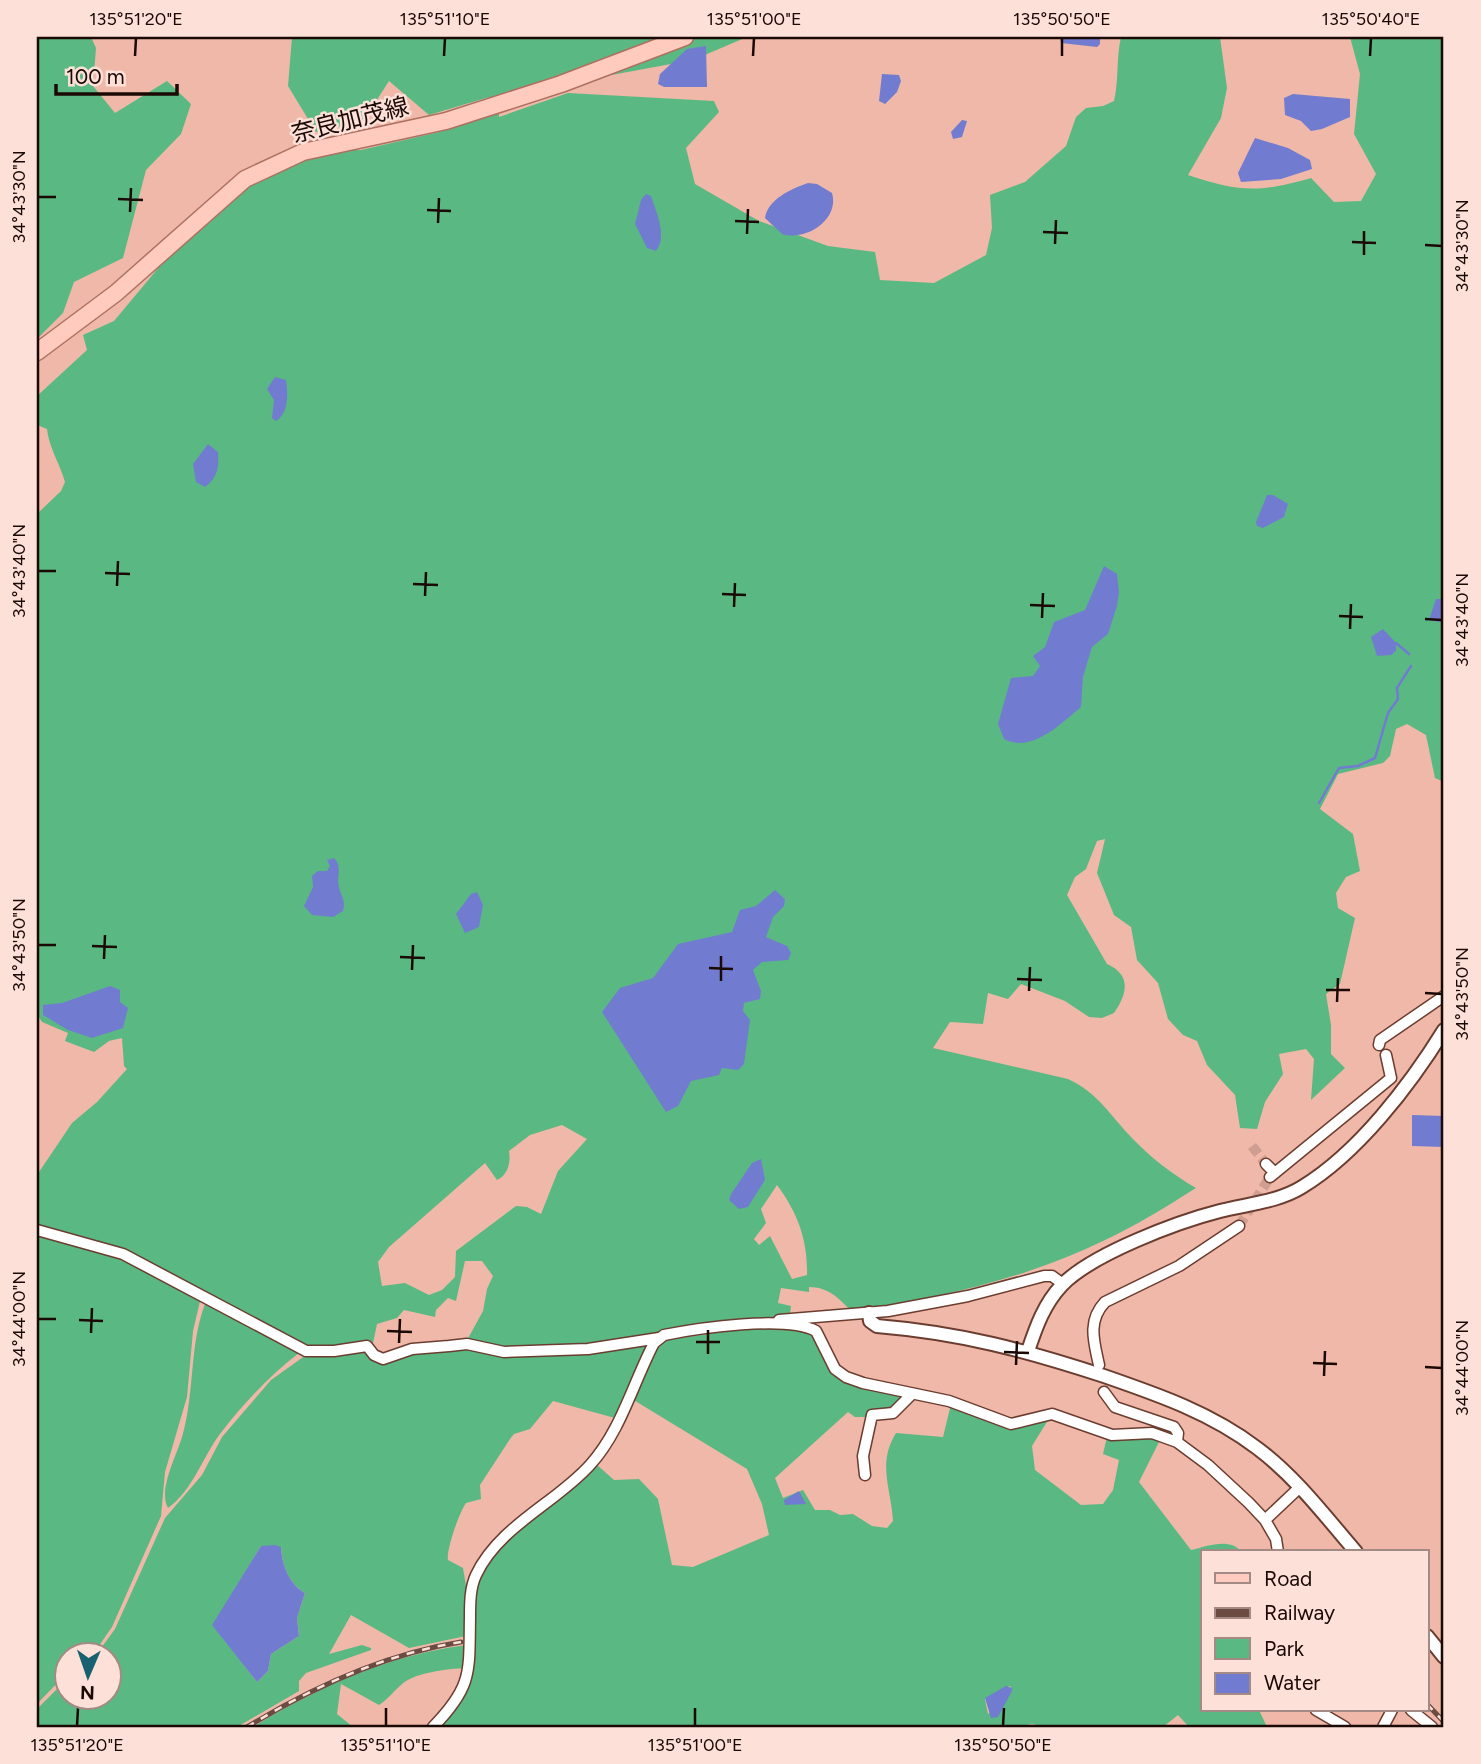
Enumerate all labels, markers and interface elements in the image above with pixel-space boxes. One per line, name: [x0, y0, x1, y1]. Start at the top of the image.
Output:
text: 135°51'20"E: [89, 8, 183, 30]
text: 135°51'10"E: [400, 8, 491, 30]
text: 135°51'00"E: [706, 8, 802, 30]
text: 135°50'50"E: [1013, 8, 1111, 30]
text: 135°50'40"E: [1322, 8, 1420, 30]
scale bar: [56, 52, 177, 96]
text: 100 m: [66, 64, 125, 89]
street label: 奈良加茂線: [288, 91, 412, 148]
text: 34°43'30"N: [8, 150, 30, 244]
text: 34°43'30"N: [1451, 199, 1473, 293]
text: 34°43'40"N: [8, 524, 30, 618]
text: 34°43'40"N: [1451, 573, 1473, 667]
text: 34°43'50"N: [8, 898, 30, 992]
text: 34°43'50"N: [1451, 947, 1473, 1041]
text: 34°44'00"N: [8, 1271, 30, 1367]
text: 34°44'00"N: [1451, 1320, 1473, 1416]
legend: [1201, 1550, 1428, 1712]
text: Road: [1264, 1566, 1312, 1591]
text: Railway: [1264, 1600, 1335, 1625]
text: Park: [1264, 1636, 1305, 1661]
north arrow: [52, 1642, 122, 1712]
text: Water: [1264, 1670, 1320, 1695]
text: N: [80, 1681, 95, 1704]
text: 135°51'20"E: [30, 1734, 124, 1756]
text: 135°51'10"E: [341, 1734, 432, 1756]
text: 135°51'00"E: [647, 1734, 743, 1756]
text: 135°50'50"E: [954, 1734, 1052, 1756]

